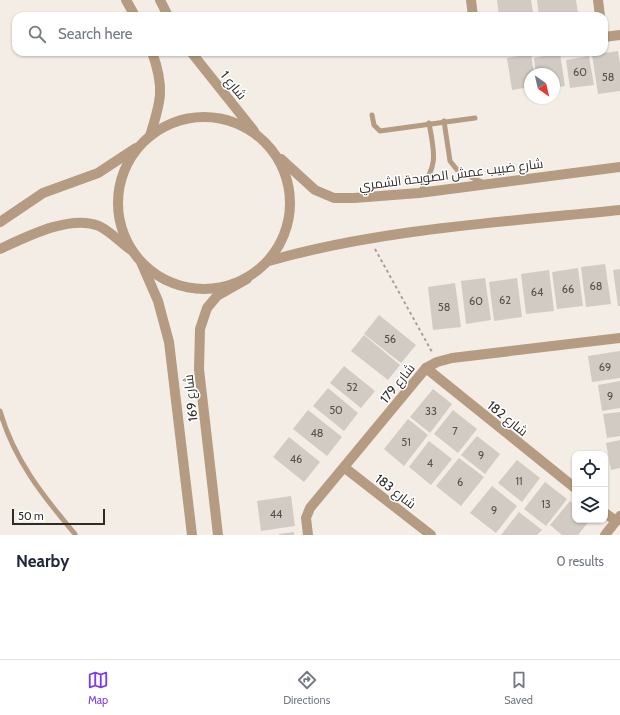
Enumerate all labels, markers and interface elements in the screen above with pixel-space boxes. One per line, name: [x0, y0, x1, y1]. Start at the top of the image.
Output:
search box: [12, 12, 608, 56]
icon: search: [26, 23, 48, 45]
text: Search here: [58, 25, 133, 43]
house number: 60: [573, 65, 587, 79]
street label: شارع 1: [217, 67, 250, 103]
north arrow: [524, 68, 560, 104]
house number: 58: [602, 70, 614, 84]
street label: شارع ضبيب عمش الصويحة الشمري: [358, 155, 544, 196]
house number: 68: [590, 279, 602, 293]
house number: 66: [562, 282, 574, 296]
house number: 64: [531, 285, 544, 299]
house number: 62: [499, 293, 511, 307]
house number: 60: [469, 294, 483, 308]
house number: 58: [438, 300, 450, 314]
house number: 56: [384, 332, 396, 346]
street label: شارع 179: [376, 360, 419, 407]
house number: 69: [599, 360, 611, 374]
street label: شارع 169: [180, 374, 201, 422]
house number: 52: [346, 380, 358, 394]
house number: 9: [607, 389, 613, 403]
street label: شارع 182: [484, 397, 531, 440]
house number: 50: [329, 403, 343, 417]
house number: 33: [425, 404, 437, 418]
house number: 7: [452, 424, 458, 438]
house number: 48: [310, 426, 324, 440]
house number: 51: [401, 435, 411, 449]
house number: 9: [478, 448, 484, 462]
map controls: [572, 451, 608, 523]
button: locate: [572, 451, 608, 487]
house number: 46: [290, 452, 302, 466]
house number: 4: [427, 456, 434, 470]
street label: شارع 183: [372, 470, 420, 513]
house number: 11: [515, 474, 523, 488]
house number: 6: [457, 475, 463, 489]
button: layers: [572, 487, 608, 523]
house number: 13: [541, 497, 551, 511]
house number: 9: [491, 503, 497, 517]
scale bar: [12, 507, 105, 526]
house number: 44: [270, 507, 283, 521]
text: 50 m: [18, 509, 44, 523]
text: Nearby: [16, 551, 69, 571]
text: 0 results: [556, 553, 604, 569]
tab: Map: [87, 669, 109, 707]
tab: Directions: [283, 669, 330, 707]
tab: Saved: [504, 669, 533, 707]

